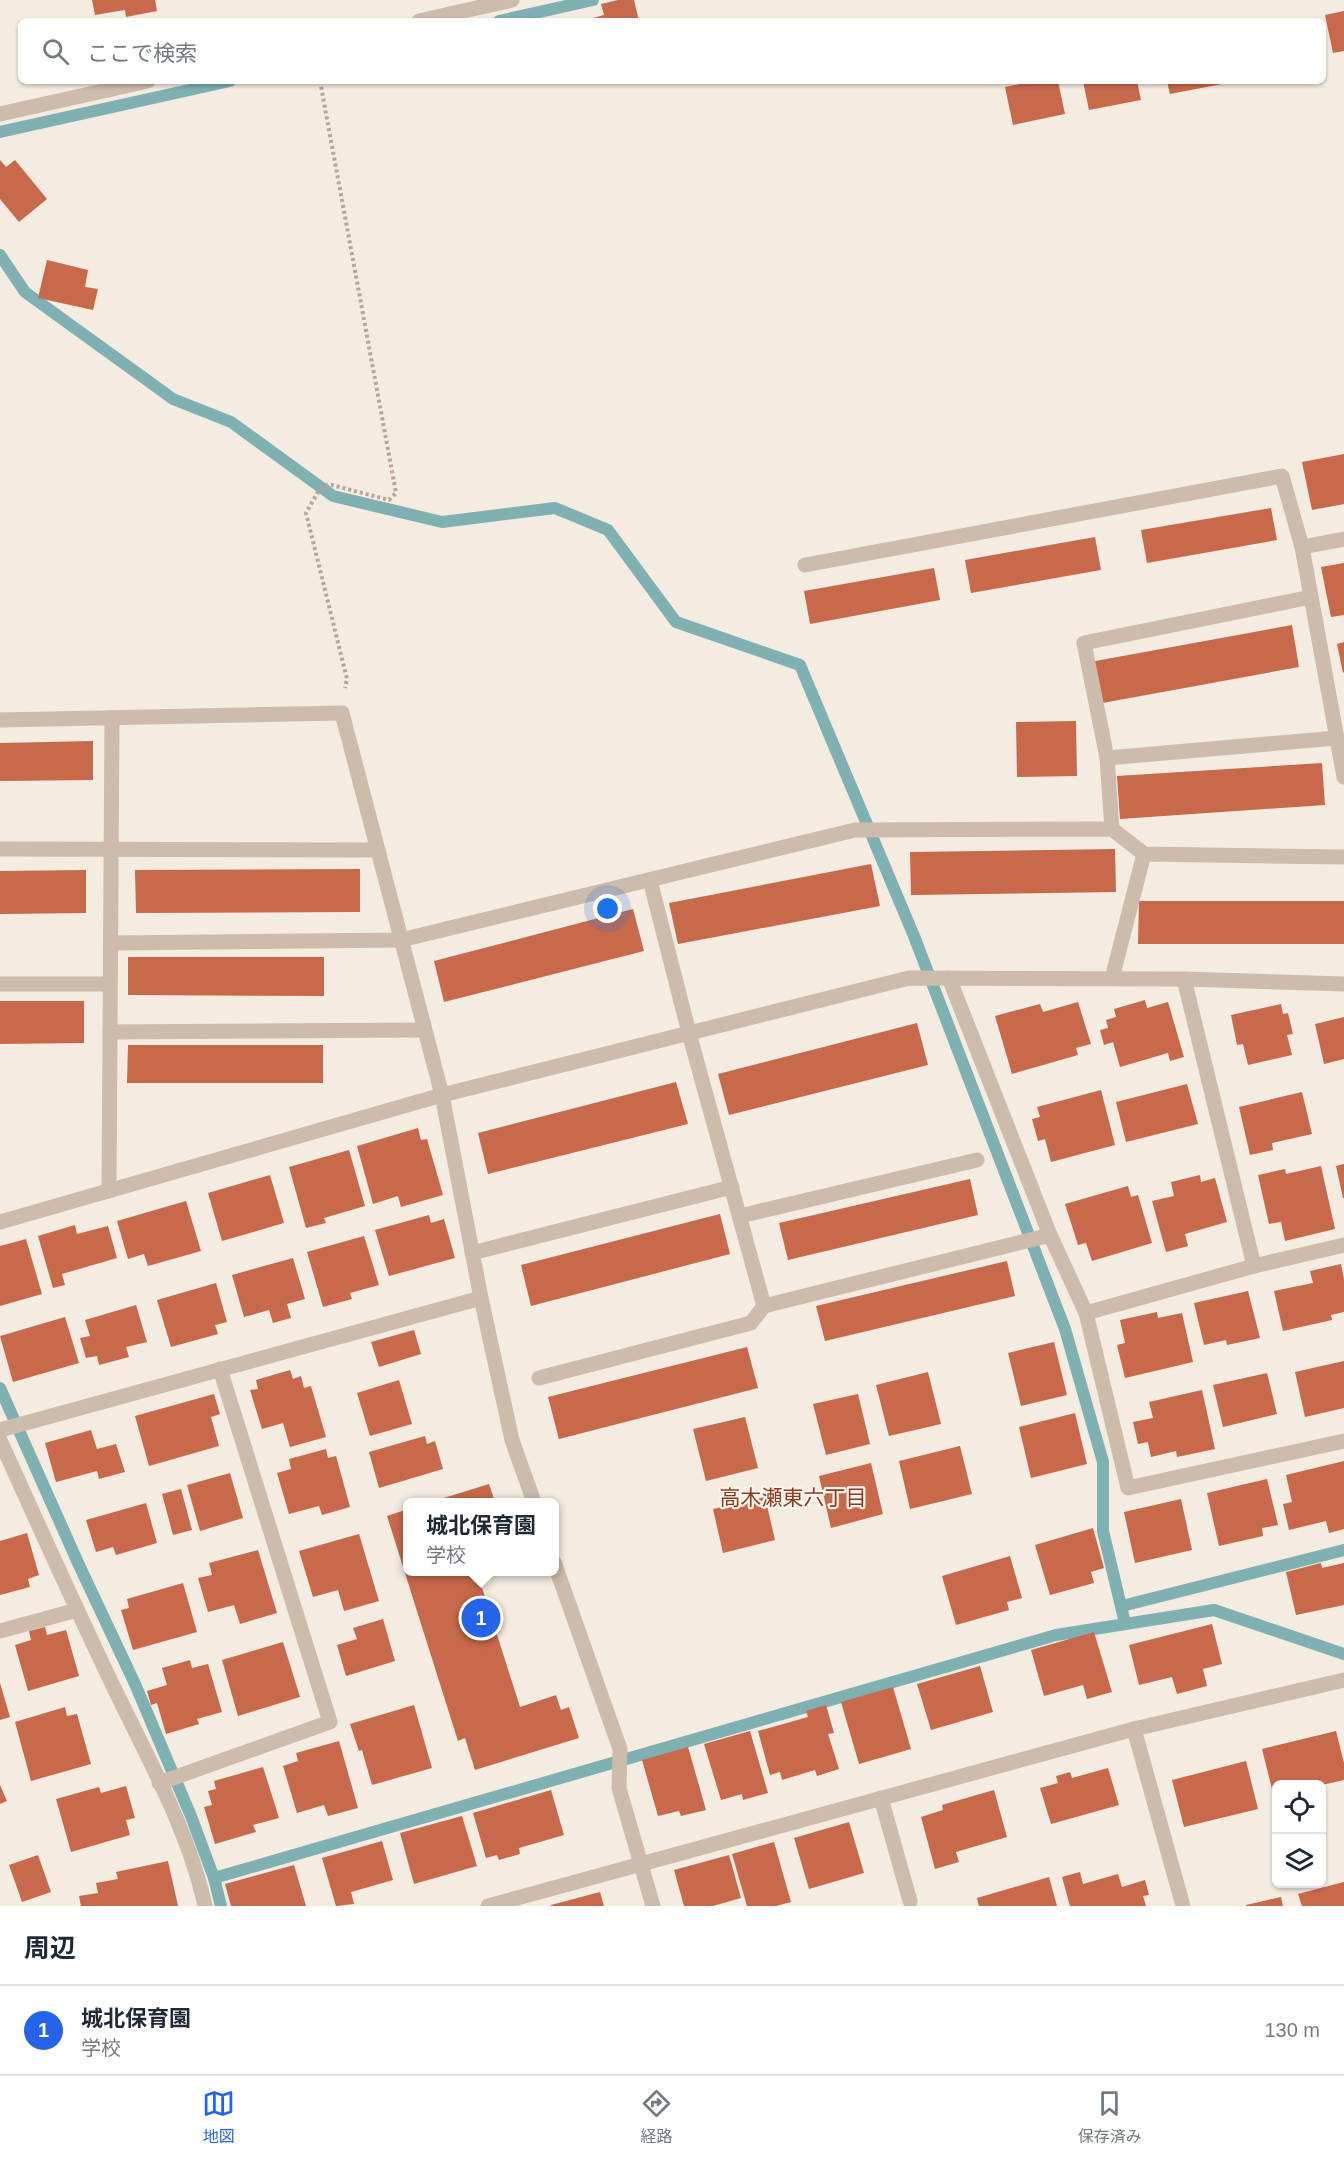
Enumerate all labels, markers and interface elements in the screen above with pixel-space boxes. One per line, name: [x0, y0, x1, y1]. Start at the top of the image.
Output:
search box: [18, 18, 1326, 84]
icon: search: [39, 35, 72, 68]
text: ここで検索: [87, 41, 197, 66]
your location: [593, 894, 622, 923]
district label: 高木瀬東六丁目: [720, 1486, 867, 1509]
popup: [403, 1498, 559, 1576]
text: 城北保育園: [426, 1513, 536, 1538]
text: 学校: [426, 1544, 466, 1566]
pin: 1: [462, 1596, 500, 1640]
map controls: [1272, 1780, 1326, 1888]
button: locate: [1272, 1780, 1326, 1834]
button: layers: [1272, 1834, 1326, 1888]
text: 周辺: [24, 1933, 76, 1963]
text: 城北保育園: [81, 2006, 191, 2031]
text: 1: [38, 2019, 49, 2041]
text: 130 m: [1264, 2019, 1320, 2041]
text: 学校: [81, 2037, 121, 2059]
tab: 地図: [202, 2087, 235, 2147]
tab: 経路: [640, 2087, 673, 2147]
tab: 保存済み: [1078, 2087, 1142, 2147]

